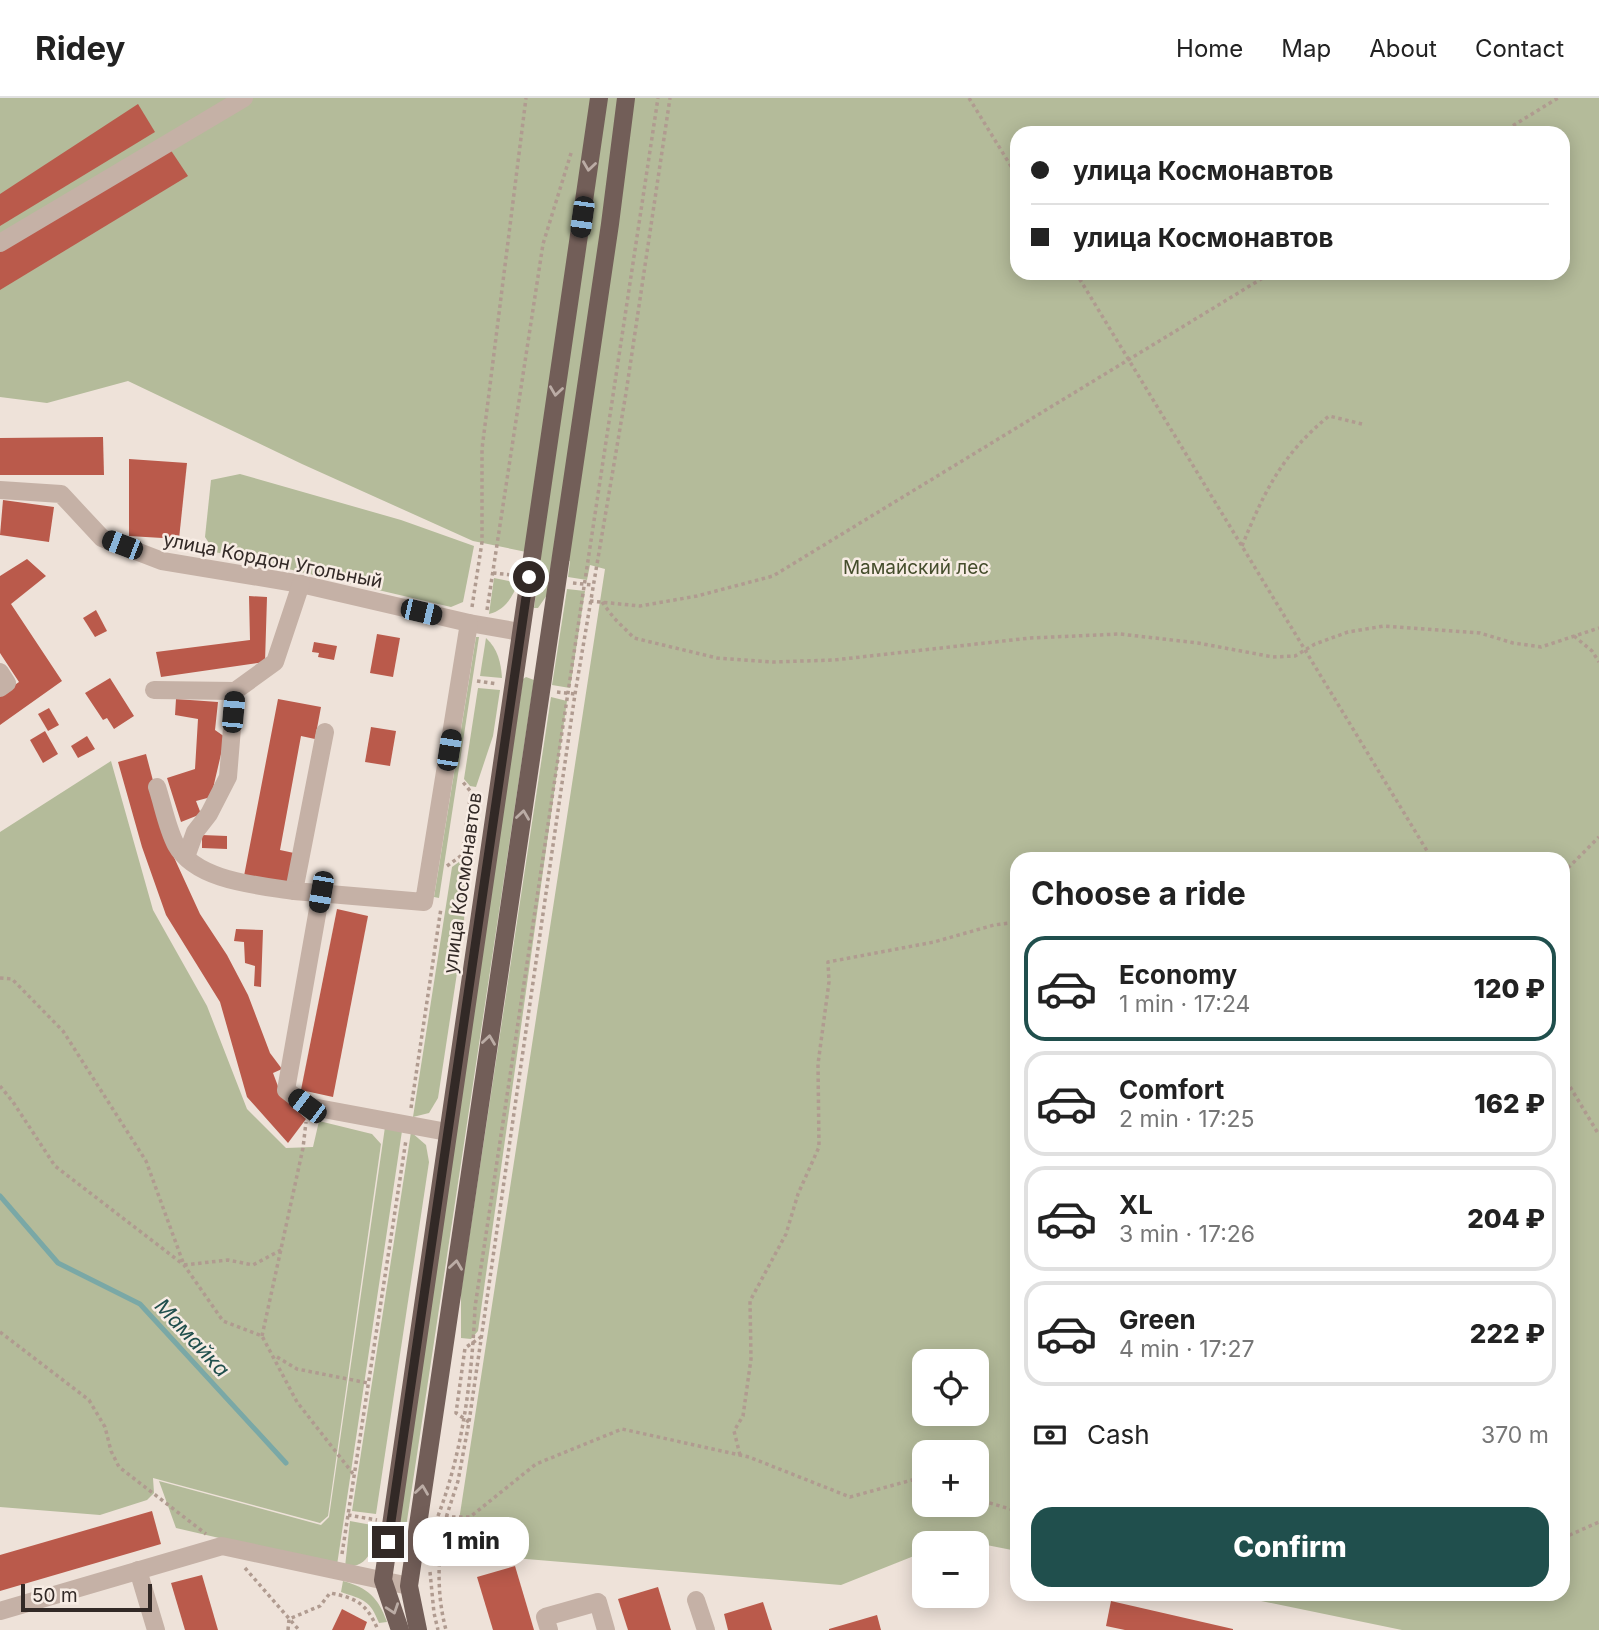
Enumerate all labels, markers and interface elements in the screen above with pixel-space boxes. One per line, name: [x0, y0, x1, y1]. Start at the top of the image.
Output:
text: Ridey: [35, 28, 125, 68]
text: Home: [1176, 34, 1243, 63]
text: Map: [1281, 34, 1331, 63]
text: About: [1369, 34, 1437, 63]
text: Contact: [1475, 34, 1564, 63]
text: улица Космонавтов: [1073, 155, 1334, 186]
one-way arrow: [582, 160, 597, 171]
car: [569, 195, 596, 239]
text: улица Космонавтов: [1073, 222, 1334, 253]
one-way arrow: [549, 385, 564, 397]
car: [99, 528, 146, 562]
street label: улица Кордон Угольный: [161, 528, 384, 593]
park label: Мамайский лес: [843, 556, 989, 579]
route start: [513, 561, 545, 593]
car: [399, 597, 444, 627]
car: [221, 690, 246, 734]
car: [436, 728, 463, 772]
street label: улица Космонавтов: [438, 791, 487, 975]
one-way arrow: [515, 809, 530, 821]
car: [308, 869, 335, 915]
text: Choose a ride: [1031, 874, 1246, 913]
icon: car: [1035, 957, 1098, 1020]
text: Economy: [1119, 959, 1237, 990]
text: 120 ₽: [1474, 973, 1545, 1004]
text: 1 min · 17:24: [1119, 990, 1250, 1018]
one-way arrow: [482, 1034, 497, 1046]
icon: car: [1035, 1072, 1098, 1135]
text: Comfort: [1119, 1074, 1224, 1105]
car: [284, 1085, 331, 1127]
text: 162 ₽: [1474, 1088, 1545, 1119]
text: 2 min · 17:25: [1119, 1105, 1255, 1133]
icon: car: [1035, 1187, 1098, 1250]
text: XL: [1119, 1189, 1153, 1220]
text: 204 ₽: [1467, 1203, 1545, 1234]
text: 3 min · 17:26: [1119, 1220, 1255, 1248]
one-way arrow: [448, 1259, 463, 1271]
water label: Мамайка: [150, 1293, 235, 1382]
icon: car: [1035, 1302, 1098, 1365]
text: Green: [1119, 1304, 1196, 1335]
text: 222 ₽: [1470, 1318, 1545, 1349]
text: 4 min · 17:27: [1119, 1335, 1254, 1363]
map controls: [912, 1349, 989, 1608]
button: locate: [912, 1349, 989, 1426]
icon: cash: [1031, 1416, 1069, 1454]
text: Cash: [1087, 1419, 1150, 1450]
text: 370 m: [1481, 1421, 1549, 1449]
button: +: [912, 1440, 989, 1517]
one-way arrow: [415, 1484, 430, 1496]
button: Confirm: [1031, 1507, 1549, 1587]
callout: 1 min: [412, 1518, 528, 1566]
route end: [372, 1526, 404, 1558]
text: 1 min: [442, 1527, 500, 1555]
button: −: [912, 1531, 989, 1608]
scale bar: [21, 1581, 152, 1613]
text: 50 m: [32, 1584, 78, 1607]
one-way arrow: [385, 1602, 399, 1614]

